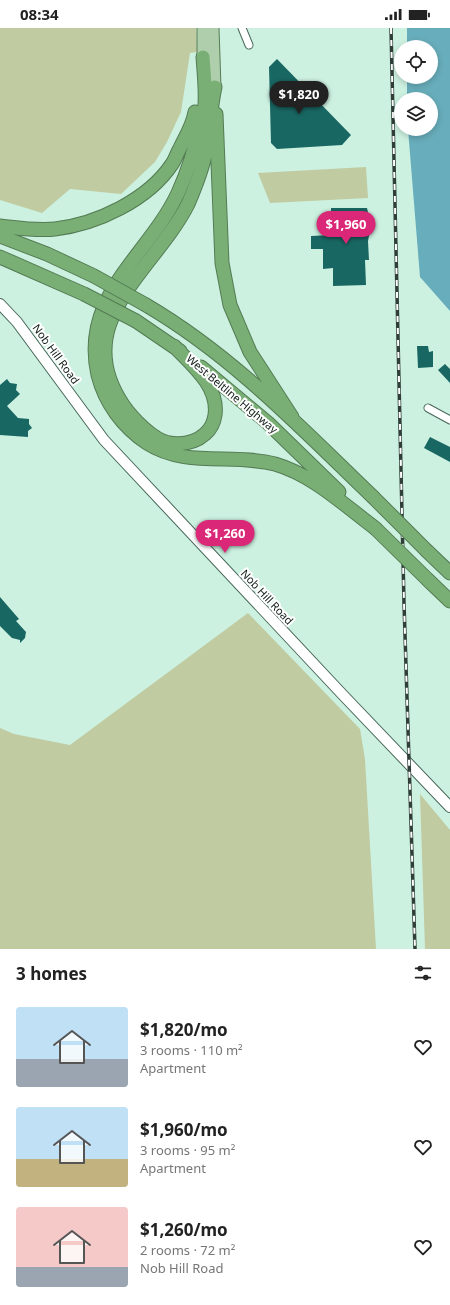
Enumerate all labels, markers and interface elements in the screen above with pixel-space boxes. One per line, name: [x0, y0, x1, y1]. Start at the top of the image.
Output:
text: 08:34: [20, 4, 59, 24]
map controls: [394, 40, 438, 136]
button: locate: [394, 40, 438, 84]
pin: $1,820: [266, 81, 332, 115]
text: $1,820: [279, 85, 319, 103]
button: layers: [394, 92, 438, 136]
pin: $1,960: [313, 211, 379, 245]
text: $1,960: [326, 215, 366, 233]
street label: Nob Hill Road: [30, 321, 83, 387]
street label: West Beltline Highway: [183, 351, 281, 437]
pin: $1,260: [192, 520, 258, 554]
text: $1,260: [205, 524, 245, 542]
street label: Nob Hill Road: [238, 566, 297, 628]
text: 3 homes: [16, 962, 87, 985]
icon: filters: [412, 962, 434, 984]
text: $1,820/mo: [140, 1018, 228, 1041]
icon: home: [48, 1023, 96, 1071]
icon: heart: [412, 1036, 434, 1058]
text: 3 rooms · 110 m²: [140, 1041, 243, 1059]
text: Apartment: [140, 1059, 206, 1077]
text: $1,960/mo: [140, 1118, 228, 1141]
icon: home: [48, 1123, 96, 1171]
icon: heart: [412, 1136, 434, 1158]
text: 3 rooms · 95 m²: [140, 1141, 235, 1159]
text: Apartment: [140, 1159, 206, 1177]
text: $1,260/mo: [140, 1218, 228, 1241]
icon: home: [48, 1223, 96, 1271]
icon: heart: [412, 1236, 434, 1258]
text: 2 rooms · 72 m²: [140, 1241, 235, 1259]
text: Nob Hill Road: [140, 1259, 223, 1277]

